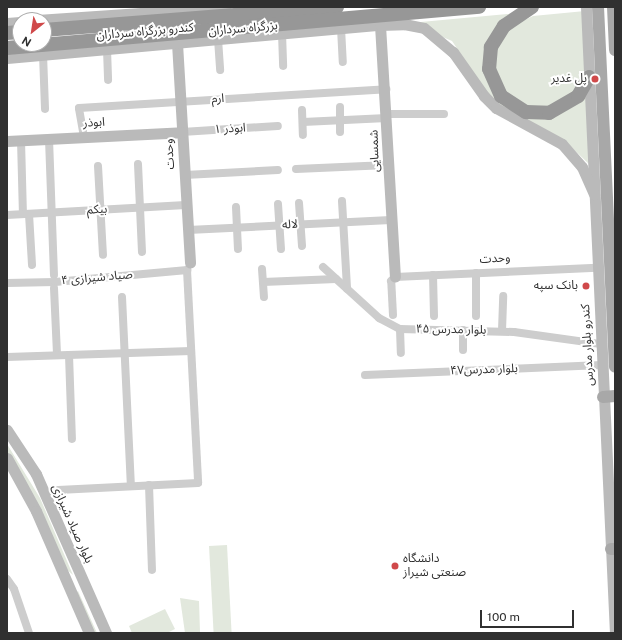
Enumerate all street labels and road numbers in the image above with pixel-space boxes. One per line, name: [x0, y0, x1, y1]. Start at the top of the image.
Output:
street label: بزرگراه سرداران: [208, 19, 278, 39]
street label: کندرو بزرگراه سرداران: [96, 21, 194, 43]
street label: ارم: [211, 91, 225, 107]
street label: ابوذر: [83, 115, 105, 131]
street label: ابوذر ۱: [214, 121, 246, 137]
street label: شمسایی: [367, 130, 383, 172]
street label: وحدت: [162, 138, 178, 170]
street label: بیکم: [86, 202, 108, 218]
street label: لاله: [282, 217, 298, 233]
street label: وحدت: [479, 251, 511, 267]
street label: صیاد شیرازی ۴: [61, 268, 133, 288]
street label: کندرو بلوار مدرس: [579, 304, 597, 386]
street label: ۴۵ بلوار مدرس: [416, 322, 486, 338]
street label: بلوار مدرس۴۷: [450, 362, 518, 378]
street label: بلوار صیاد شیرازی: [48, 482, 96, 566]

